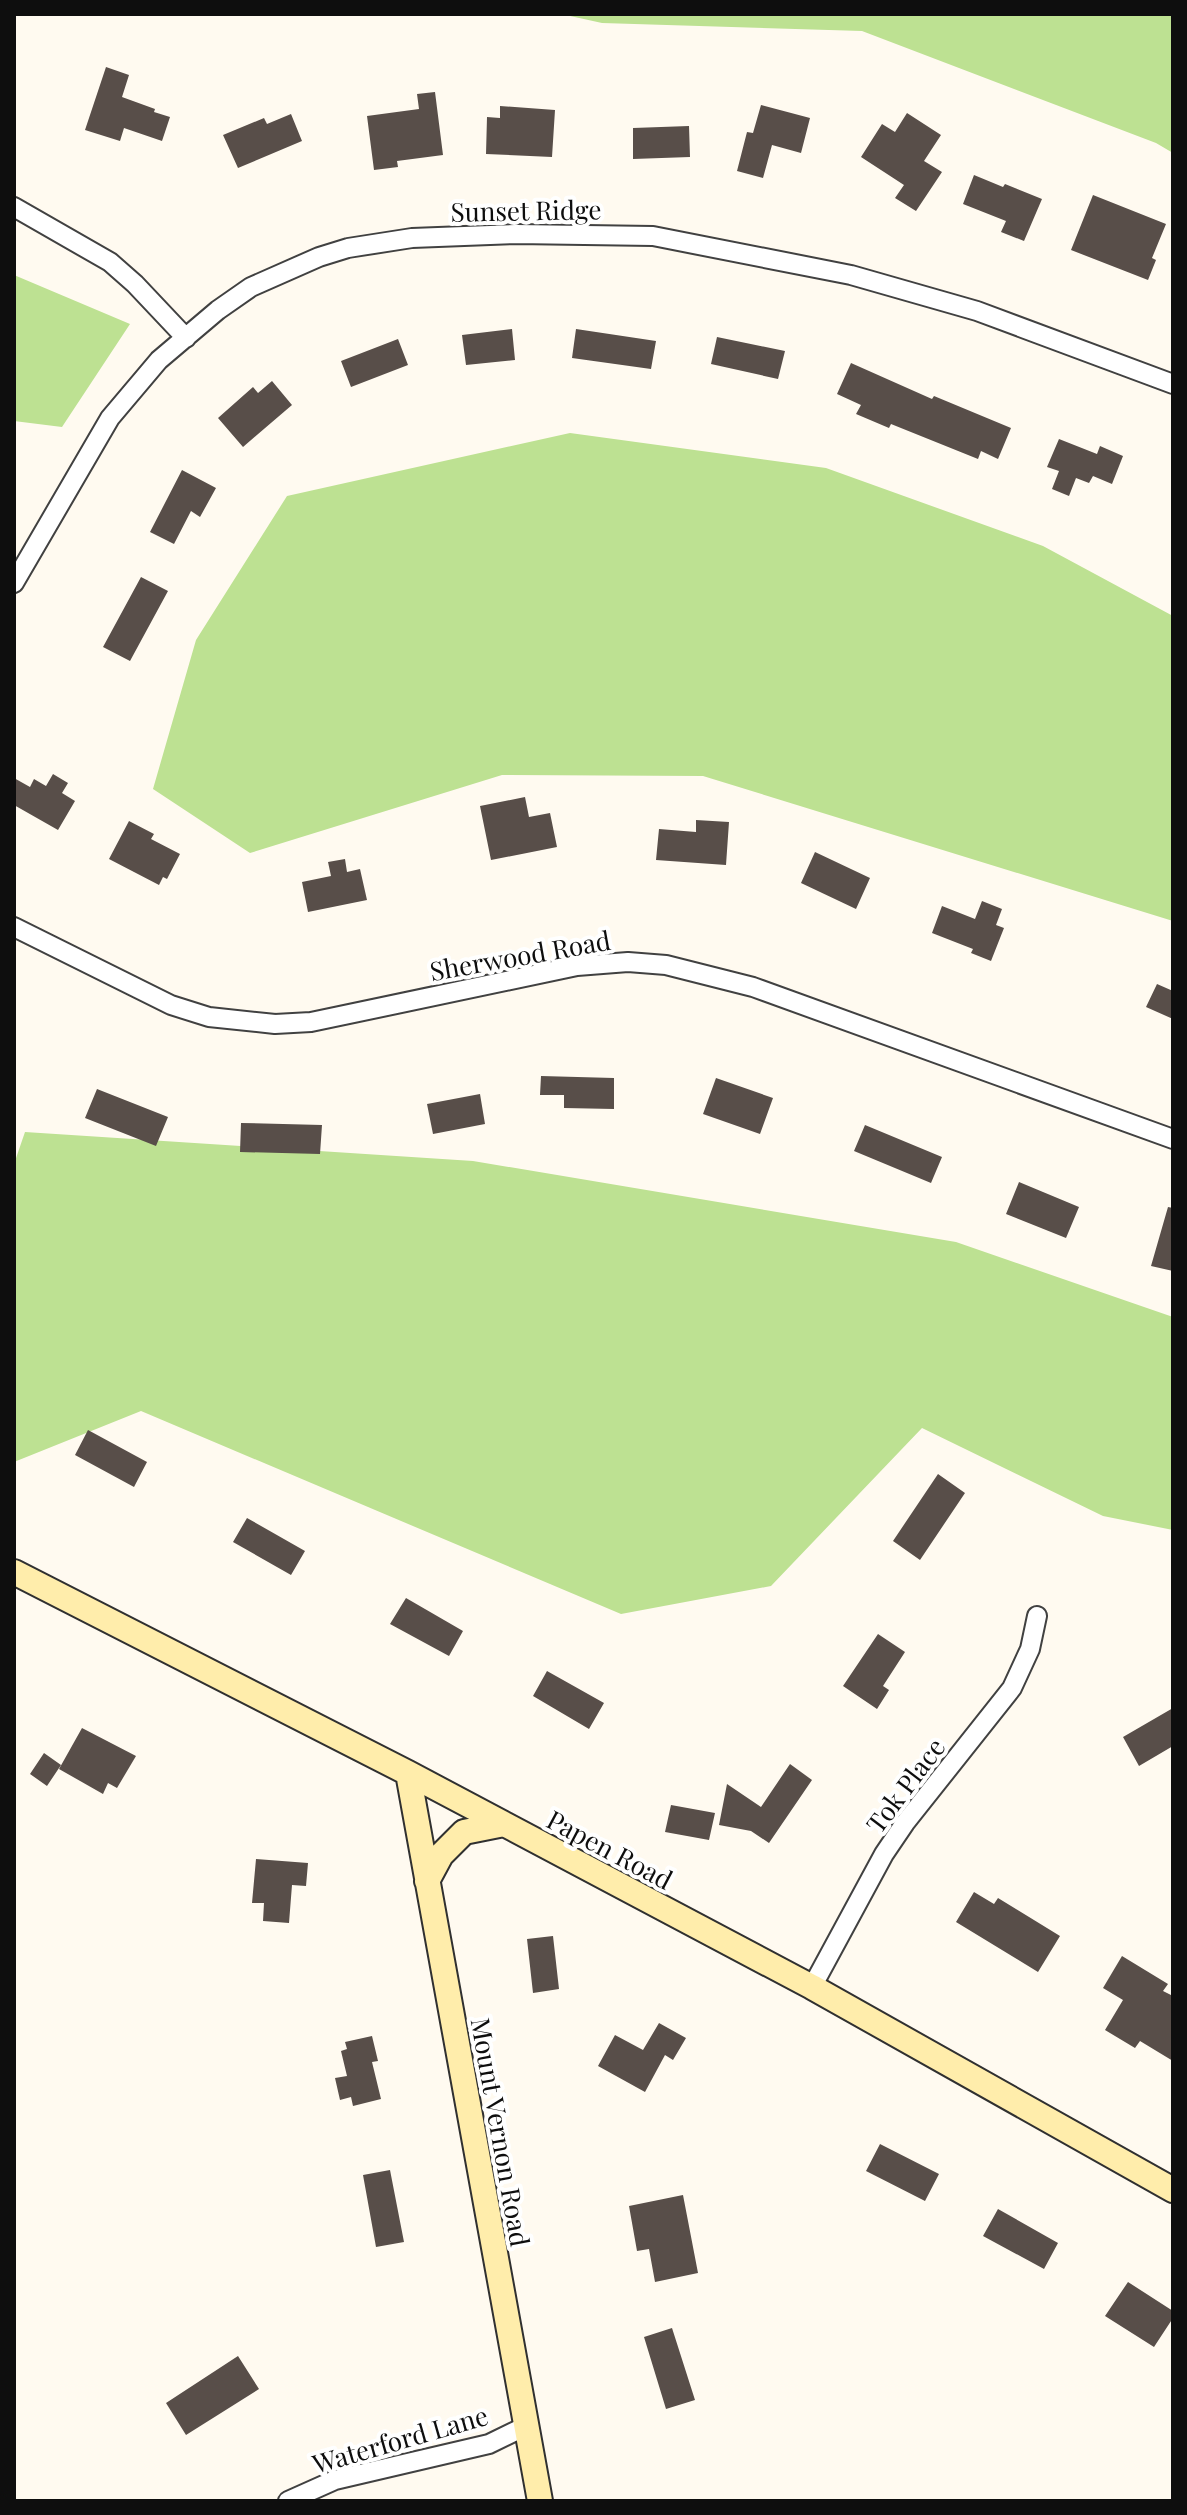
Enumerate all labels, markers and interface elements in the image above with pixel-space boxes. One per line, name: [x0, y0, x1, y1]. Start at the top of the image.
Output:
street label: Sunset Ridge: [450, 191, 602, 229]
street label: Sherwood Road: [427, 922, 613, 988]
street label: Tok Place: [858, 1730, 952, 1840]
street label: Papen Road: [541, 1801, 679, 1897]
street label: Mount Vernon Road: [464, 2015, 538, 2249]
street label: Waterford Lane: [307, 2397, 492, 2481]

